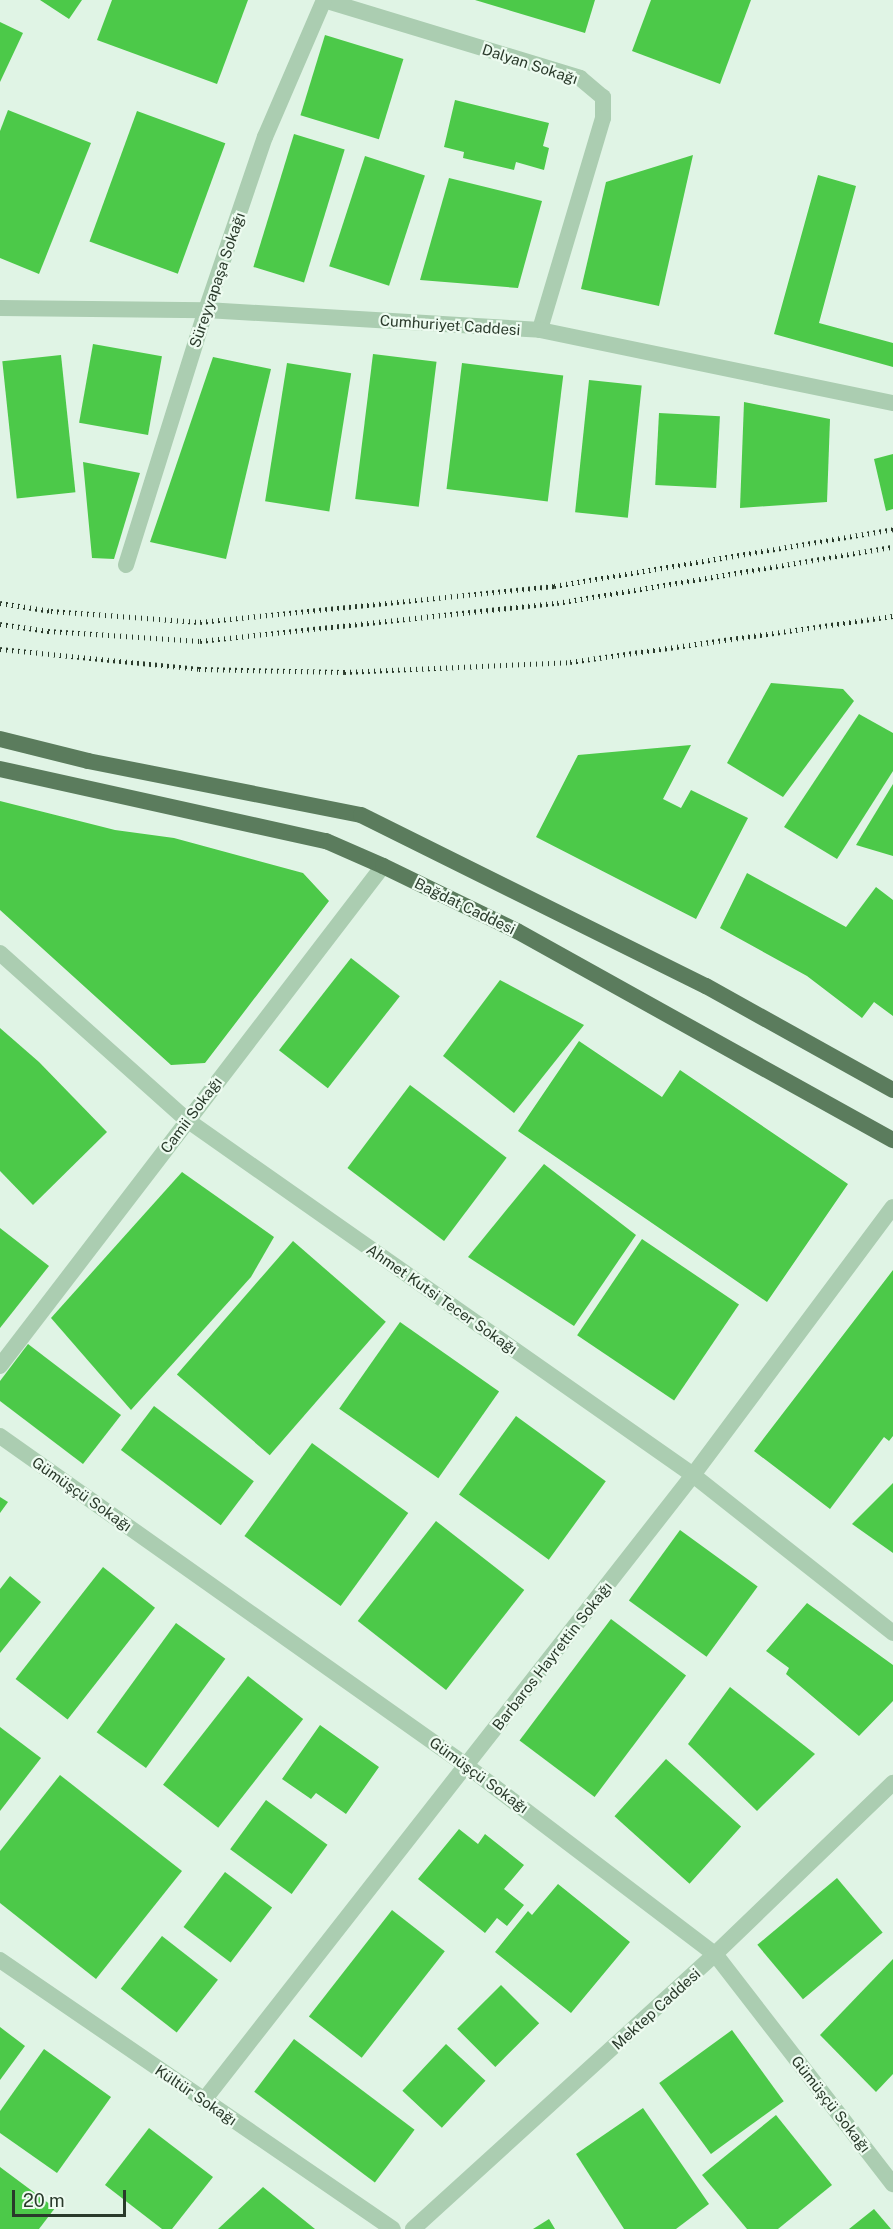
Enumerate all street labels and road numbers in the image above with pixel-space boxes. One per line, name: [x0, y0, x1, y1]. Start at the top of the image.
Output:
street label: Dalyan Sokağı: [480, 40, 580, 88]
street label: Süreyyapaşa Sokağı: [185, 210, 249, 350]
street label: Cumhuriyet Caddesi: [379, 311, 521, 339]
street label: Bağdat Caddesi: [412, 874, 518, 938]
street label: Camii Sokağı: [157, 1073, 225, 1157]
street label: Ahmet Kutsi Tecer Sokağı: [363, 1240, 521, 1358]
street label: Gümüşçü Sokağı: [29, 1453, 135, 1535]
street label: Barbaros Hayrettin Sokağı: [489, 1578, 615, 1734]
street label: Gümüşçü Sokağı: [426, 1733, 532, 1817]
street label: Mektep Caddesi: [608, 1965, 704, 2053]
street label: Gümüşçü Sokağı: [788, 2052, 874, 2156]
street label: Kültür Sokağı: [152, 2061, 240, 2129]

